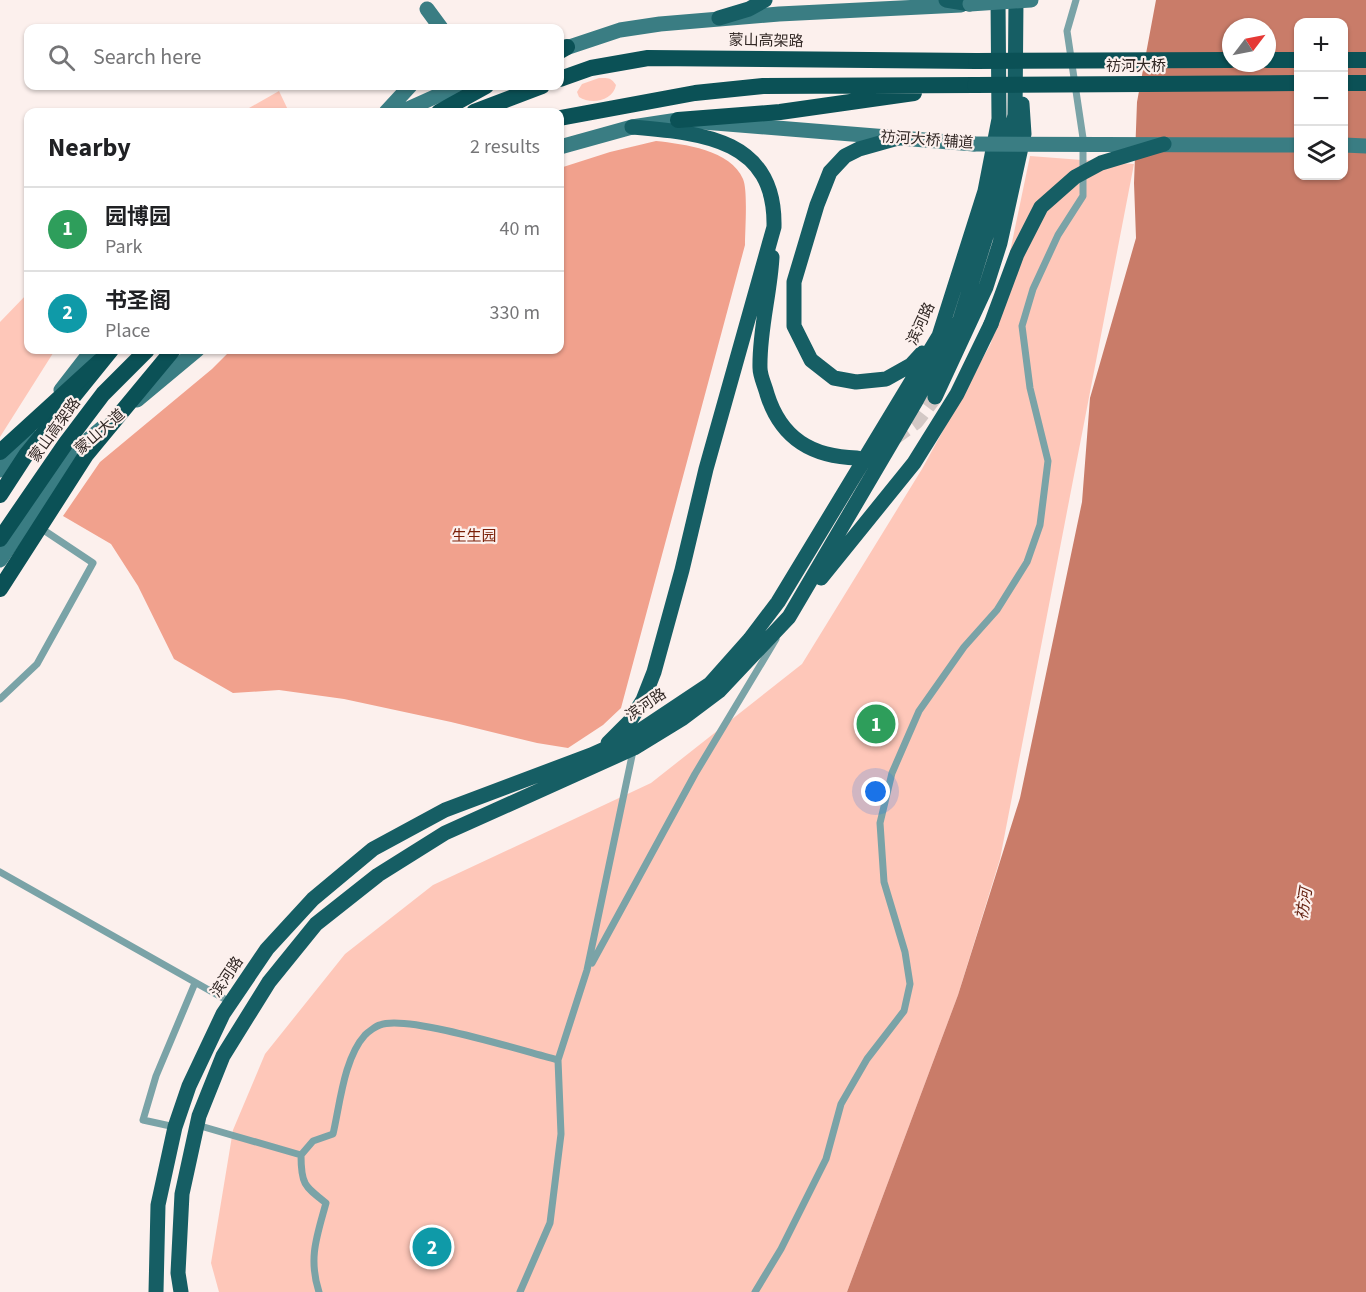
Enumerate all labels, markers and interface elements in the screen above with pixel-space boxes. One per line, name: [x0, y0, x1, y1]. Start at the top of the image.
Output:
north arrow: [1222, 18, 1276, 72]
map controls: [1294, 18, 1348, 180]
button: +: [1294, 18, 1348, 72]
search box: [24, 24, 564, 90]
street label: 蒙山高架路: [728, 30, 804, 52]
icon: search: [45, 41, 78, 74]
text: Search here: [93, 41, 201, 73]
street label: 祊河大桥: [1106, 56, 1166, 77]
button: −: [1294, 72, 1348, 126]
street label: 祊河大桥 辅道: [880, 126, 974, 154]
button: layers: [1294, 126, 1348, 180]
text: Nearby: [48, 129, 131, 166]
text: 2 results: [470, 133, 540, 161]
text: 园博园: [105, 201, 171, 233]
text: 1: [62, 215, 73, 243]
text: 40 m: [500, 215, 540, 243]
text: Park: [105, 233, 142, 261]
text: 书圣阁: [105, 285, 171, 317]
text: 2: [62, 299, 73, 327]
text: 330 m: [490, 299, 540, 327]
street label: 滨河路: [902, 299, 940, 349]
text: Place: [105, 317, 150, 345]
street label: 蒙山高架路: [24, 393, 86, 467]
street label: 蒙山大道: [70, 404, 130, 460]
park label: 生生园: [451, 526, 497, 547]
street label: 滨河路: [621, 684, 671, 726]
pin: 1: [856, 702, 896, 746]
your location: [861, 777, 890, 806]
water label: 祊河: [1291, 884, 1318, 922]
street label: 滨河路: [206, 952, 248, 1002]
pin: 2: [412, 1224, 452, 1270]

